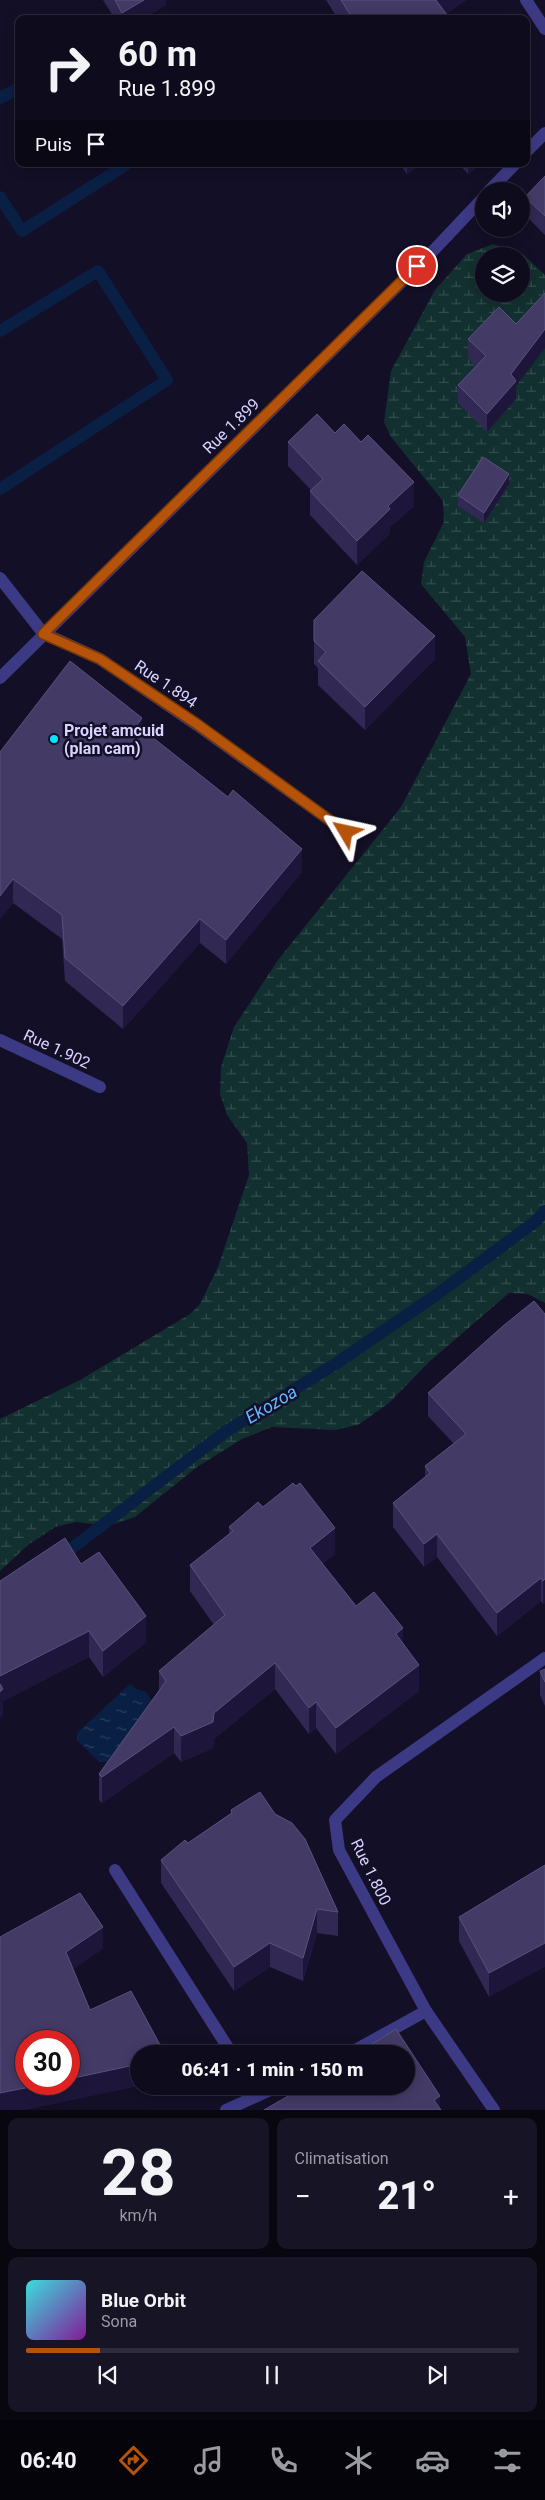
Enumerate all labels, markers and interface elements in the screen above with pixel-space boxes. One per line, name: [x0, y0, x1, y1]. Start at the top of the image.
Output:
text: 60 m: [118, 34, 197, 75]
icon: right: [35, 35, 100, 100]
text: Rue 1.899: [118, 76, 216, 101]
icon: arrive: [82, 130, 110, 158]
text: Puis: [35, 133, 72, 156]
map controls: [475, 182, 530, 302]
button: sound: [475, 182, 530, 237]
pin: [396, 245, 438, 287]
button: layers: [475, 247, 530, 302]
icon: arrive: [403, 252, 431, 280]
street label: Rue 1.899: [199, 394, 263, 458]
street label: Rue 1.894: [131, 656, 201, 712]
place label: Projet amcuid (plan cam): [64, 721, 164, 758]
marker: Projet amcuid (plan cam): [48, 733, 60, 745]
position arrow: [319, 805, 371, 857]
street label: Rue 1.902: [21, 1025, 93, 1073]
water label: Ekozoa: [241, 1380, 301, 1428]
street label: Rue 1.800: [347, 1836, 395, 1908]
speed limit sign: 30: [15, 2030, 80, 2095]
text: 06:41 · 1 min · 150 m: [181, 2058, 364, 2081]
text: 28: [101, 2135, 176, 2211]
text: Climatisation: [295, 2149, 389, 2168]
text: 21°: [377, 2174, 436, 2218]
text: −: [295, 2180, 311, 2213]
text: +: [503, 2180, 519, 2213]
text: km/h: [119, 2206, 157, 2225]
text: Blue Orbit: [101, 2289, 186, 2312]
text: Sona: [101, 2312, 137, 2331]
icon: previous: [94, 2361, 122, 2389]
icon: pause: [258, 2361, 286, 2389]
icon: next: [423, 2361, 451, 2389]
icon: directions: [116, 2443, 151, 2478]
icon: music: [191, 2443, 226, 2478]
icon: phone: [266, 2443, 301, 2478]
icon: climate: [341, 2443, 376, 2478]
icon: car: [415, 2443, 450, 2478]
icon: filters: [490, 2443, 525, 2478]
text: 06:40: [20, 2448, 77, 2473]

